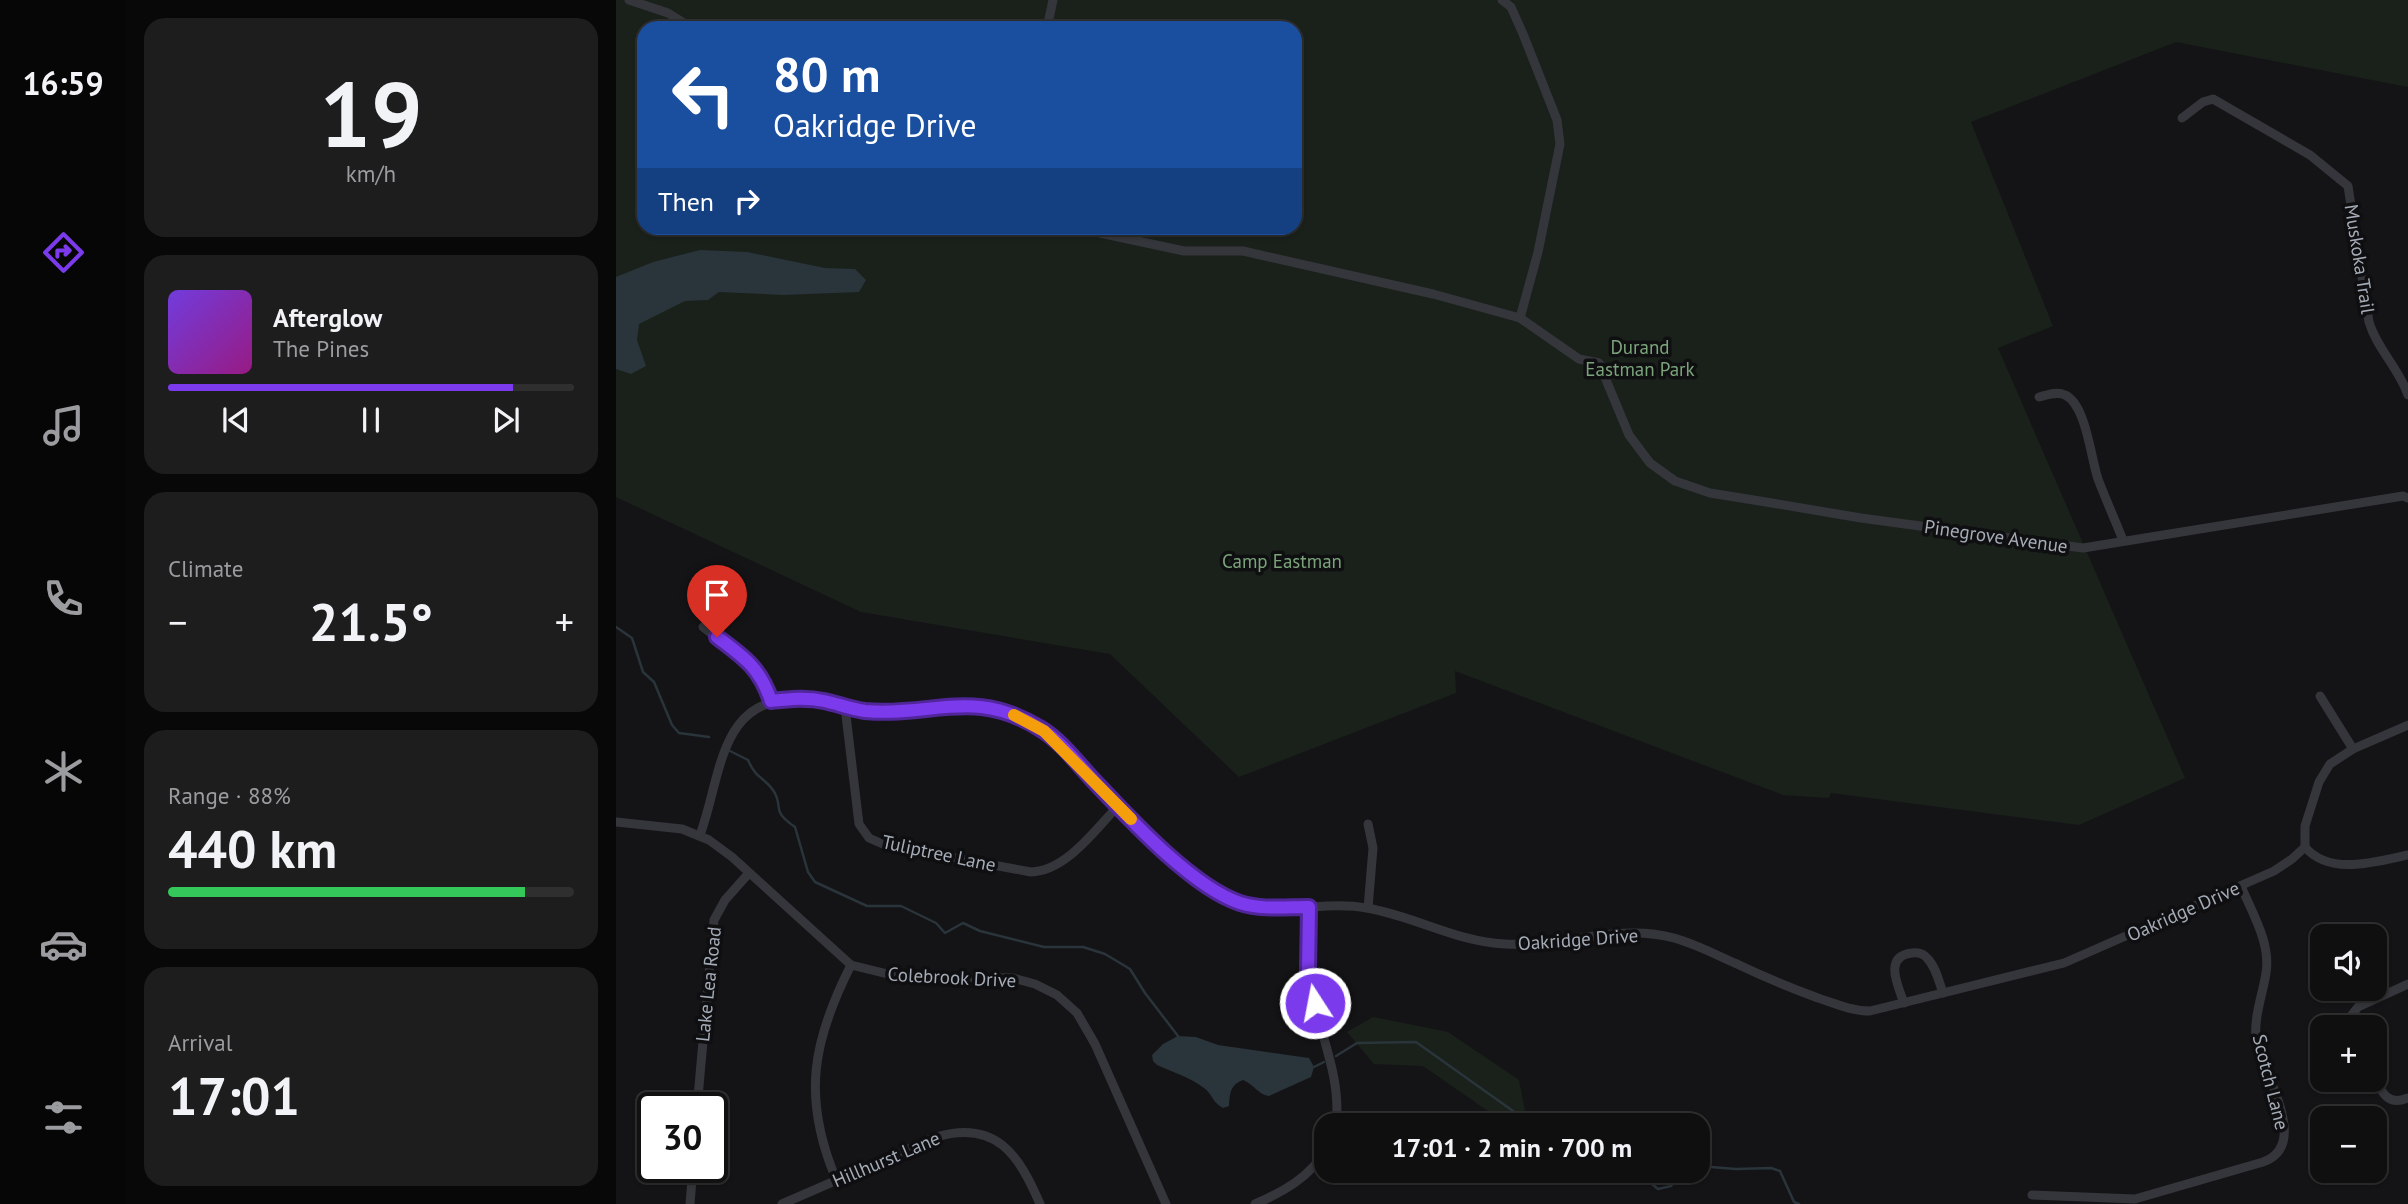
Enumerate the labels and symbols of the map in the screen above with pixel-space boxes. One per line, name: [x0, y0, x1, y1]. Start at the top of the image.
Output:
street label: Muskoka Trail: [2340, 203, 2381, 316]
park label: Durand Eastman Park: [1585, 335, 1695, 381]
street label: Pinegrove Avenue: [1923, 514, 2069, 558]
park label: Camp Eastman: [1222, 549, 1342, 573]
pin: [687, 565, 747, 637]
street label: Tuliptree Lane: [880, 829, 998, 877]
street label: Oakridge Drive: [2123, 875, 2243, 947]
street label: Oakridge Drive: [1517, 923, 1639, 955]
street label: Lake Lea Road: [690, 925, 726, 1043]
street label: Colebrook Drive: [887, 962, 1017, 992]
position arrow: [1278, 966, 1352, 1040]
street label: Scotch Lane: [2248, 1032, 2294, 1132]
speed limit sign: 30: [637, 1092, 728, 1183]
street label: Hillhurst Lane: [829, 1126, 943, 1192]

